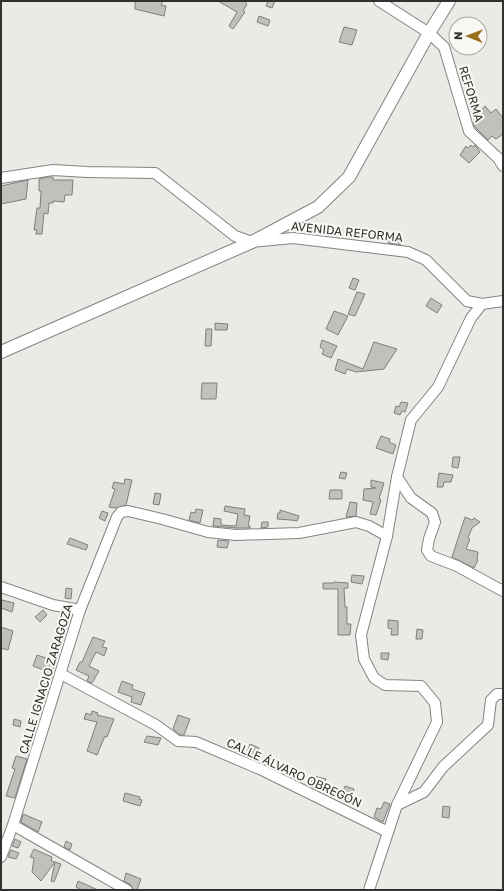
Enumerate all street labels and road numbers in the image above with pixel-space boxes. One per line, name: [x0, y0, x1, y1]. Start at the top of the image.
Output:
street label: REFORMA: [456, 64, 487, 124]
street label: AVENIDA REFORMA: [290, 218, 404, 245]
street label: CALLE IGNACIO ZARAGOZA: [15, 602, 76, 756]
street label: CALLE ÁLVARO OBREGÓN: [224, 735, 364, 811]

